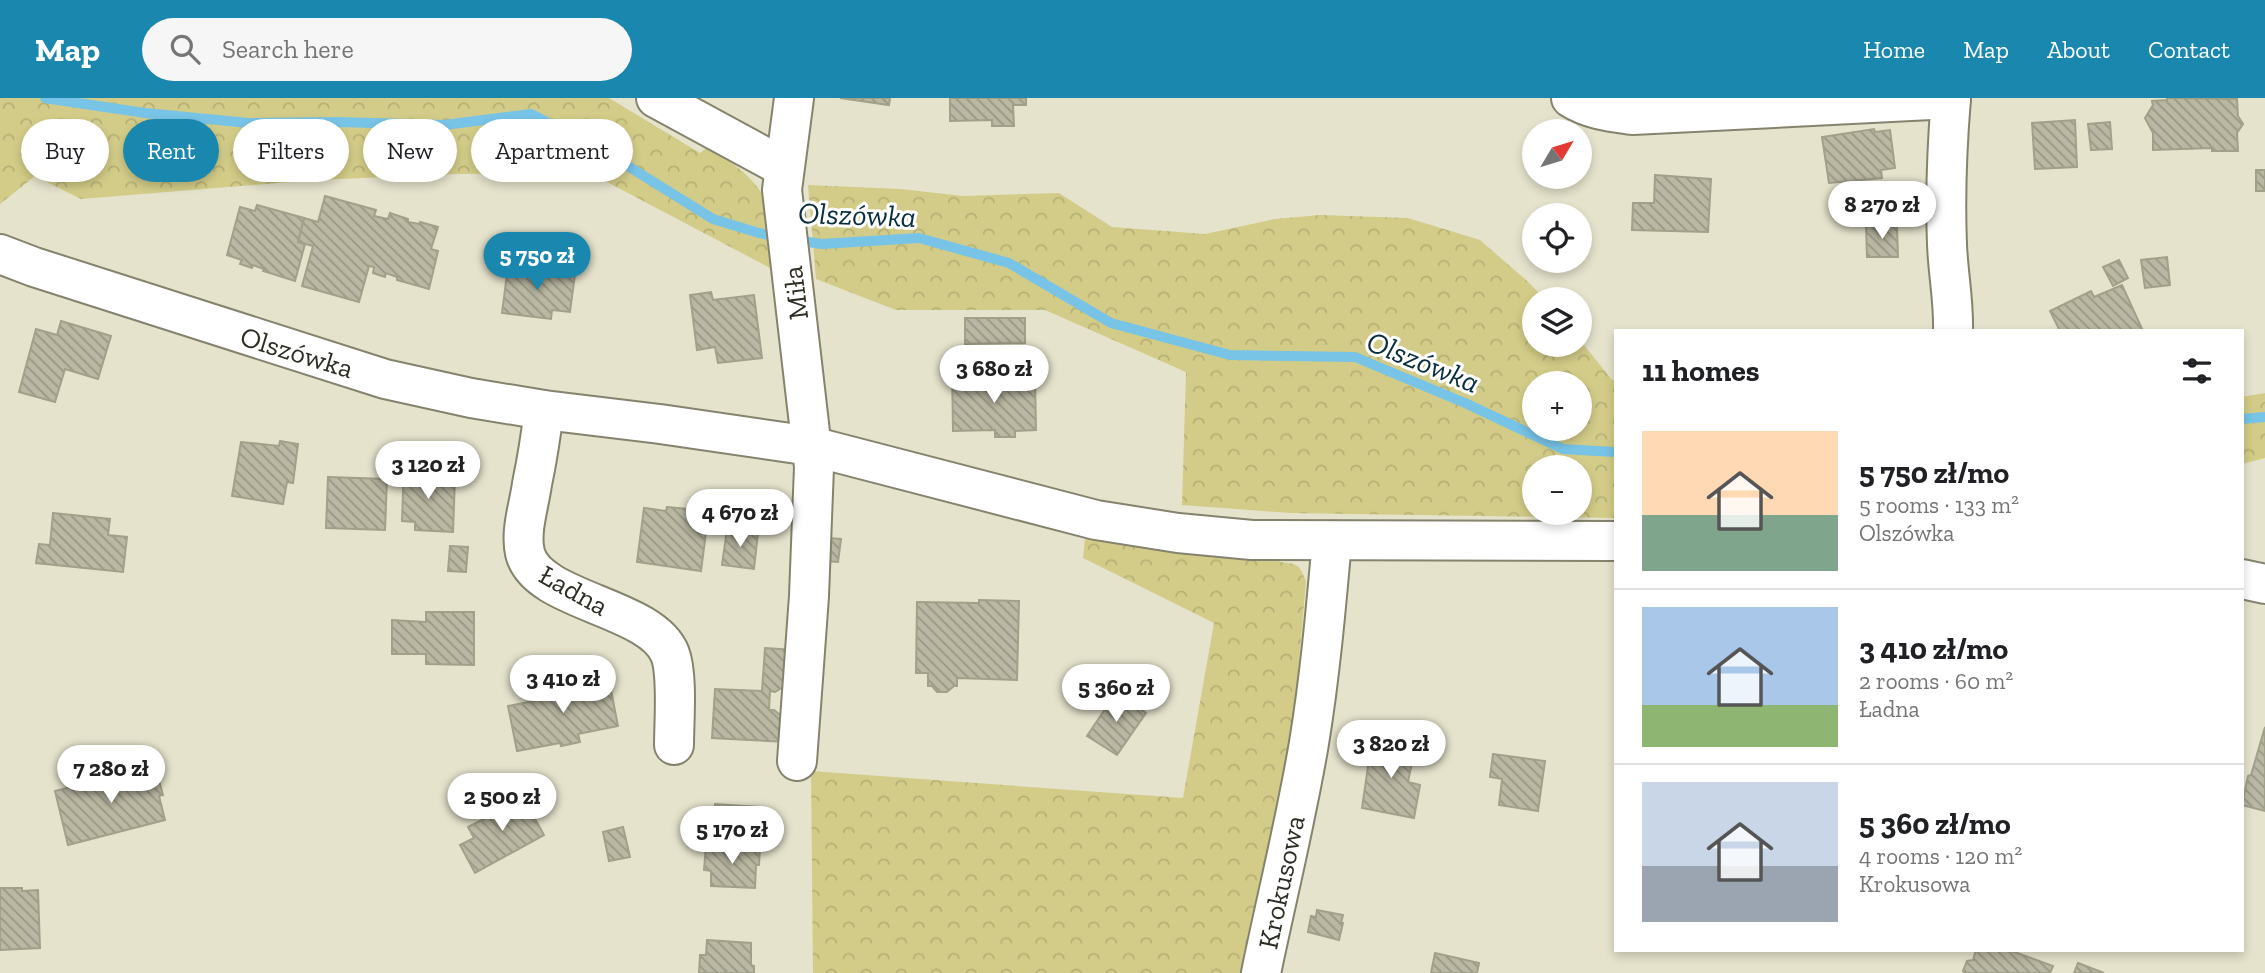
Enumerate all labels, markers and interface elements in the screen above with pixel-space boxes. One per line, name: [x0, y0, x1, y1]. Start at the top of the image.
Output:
search box: [142, 18, 632, 81]
text: Map: [35, 30, 100, 69]
icon: search: [166, 30, 204, 68]
text: Search here: [222, 33, 354, 65]
text: Home: [1863, 35, 1925, 64]
text: Map: [1963, 35, 2009, 64]
text: About: [2047, 35, 2110, 64]
text: Contact: [2148, 35, 2230, 64]
chip: Buy: [21, 119, 109, 182]
chip: Rent: [123, 119, 219, 182]
chip: Filters: [233, 119, 349, 182]
chip: New: [363, 119, 457, 182]
chip: Apartment: [471, 119, 633, 182]
north arrow: [1522, 119, 1592, 189]
map controls: [1522, 119, 1592, 525]
pin: 8 270 zł: [1810, 181, 1954, 241]
text: 8 270 zł: [1844, 190, 1920, 218]
water label: Olszówka: [797, 195, 917, 235]
button: locate: [1522, 203, 1592, 273]
pin: 5 750 zł: [465, 232, 609, 292]
text: 5 750 zł: [500, 241, 574, 269]
street label: Miła: [776, 264, 815, 322]
button: layers: [1522, 287, 1592, 357]
street label: Olszówka: [237, 320, 358, 385]
water label: Olszówka: [1362, 323, 1484, 401]
pin: 3 680 zł: [922, 345, 1066, 405]
icon: filters: [2178, 352, 2216, 390]
text: 11 homes: [1642, 353, 1760, 389]
text: 3 680 zł: [956, 354, 1032, 382]
button: +: [1522, 371, 1592, 441]
pin: 3 120 zł: [356, 442, 500, 501]
text: 3 120 zł: [391, 450, 465, 478]
button: −: [1522, 455, 1592, 525]
text: 5 750 zł/mo: [1859, 455, 2009, 491]
icon: home: [1698, 459, 1782, 543]
pin: 4 670 zł: [668, 490, 812, 549]
text: 5 rooms · 133 m²: [1859, 491, 2019, 519]
text: 4 670 zł: [702, 498, 778, 526]
text: Olszówka: [1859, 519, 1954, 547]
street label: Ładna: [533, 558, 614, 623]
text: 3 410 zł/mo: [1859, 631, 2008, 667]
icon: home: [1698, 635, 1782, 719]
pin: 3 410 zł: [491, 656, 635, 715]
text: 3 410 zł: [526, 664, 600, 692]
pin: 5 360 zł: [1044, 664, 1188, 724]
text: 2 rooms · 60 m²: [1859, 667, 2013, 695]
text: 5 360 zł: [1078, 673, 1154, 701]
text: Ładna: [1859, 695, 1920, 723]
pin: 3 820 zł: [1319, 720, 1463, 780]
text: 3 820 zł: [1353, 729, 1429, 757]
pin: 7 280 zł: [39, 746, 183, 805]
text: 7 280 zł: [73, 754, 149, 782]
pin: 2 500 zł: [430, 774, 574, 833]
text: 2 500 zł: [463, 782, 541, 810]
pin: 5 170 zł: [660, 806, 804, 866]
text: 5 360 zł/mo: [1859, 806, 2011, 842]
icon: home: [1698, 810, 1782, 894]
street label: Krokusowa: [1251, 812, 1312, 952]
text: 5 170 zł: [696, 815, 768, 843]
text: 4 rooms · 120 m²: [1859, 842, 2022, 870]
text: Krokusowa: [1859, 870, 1970, 898]

